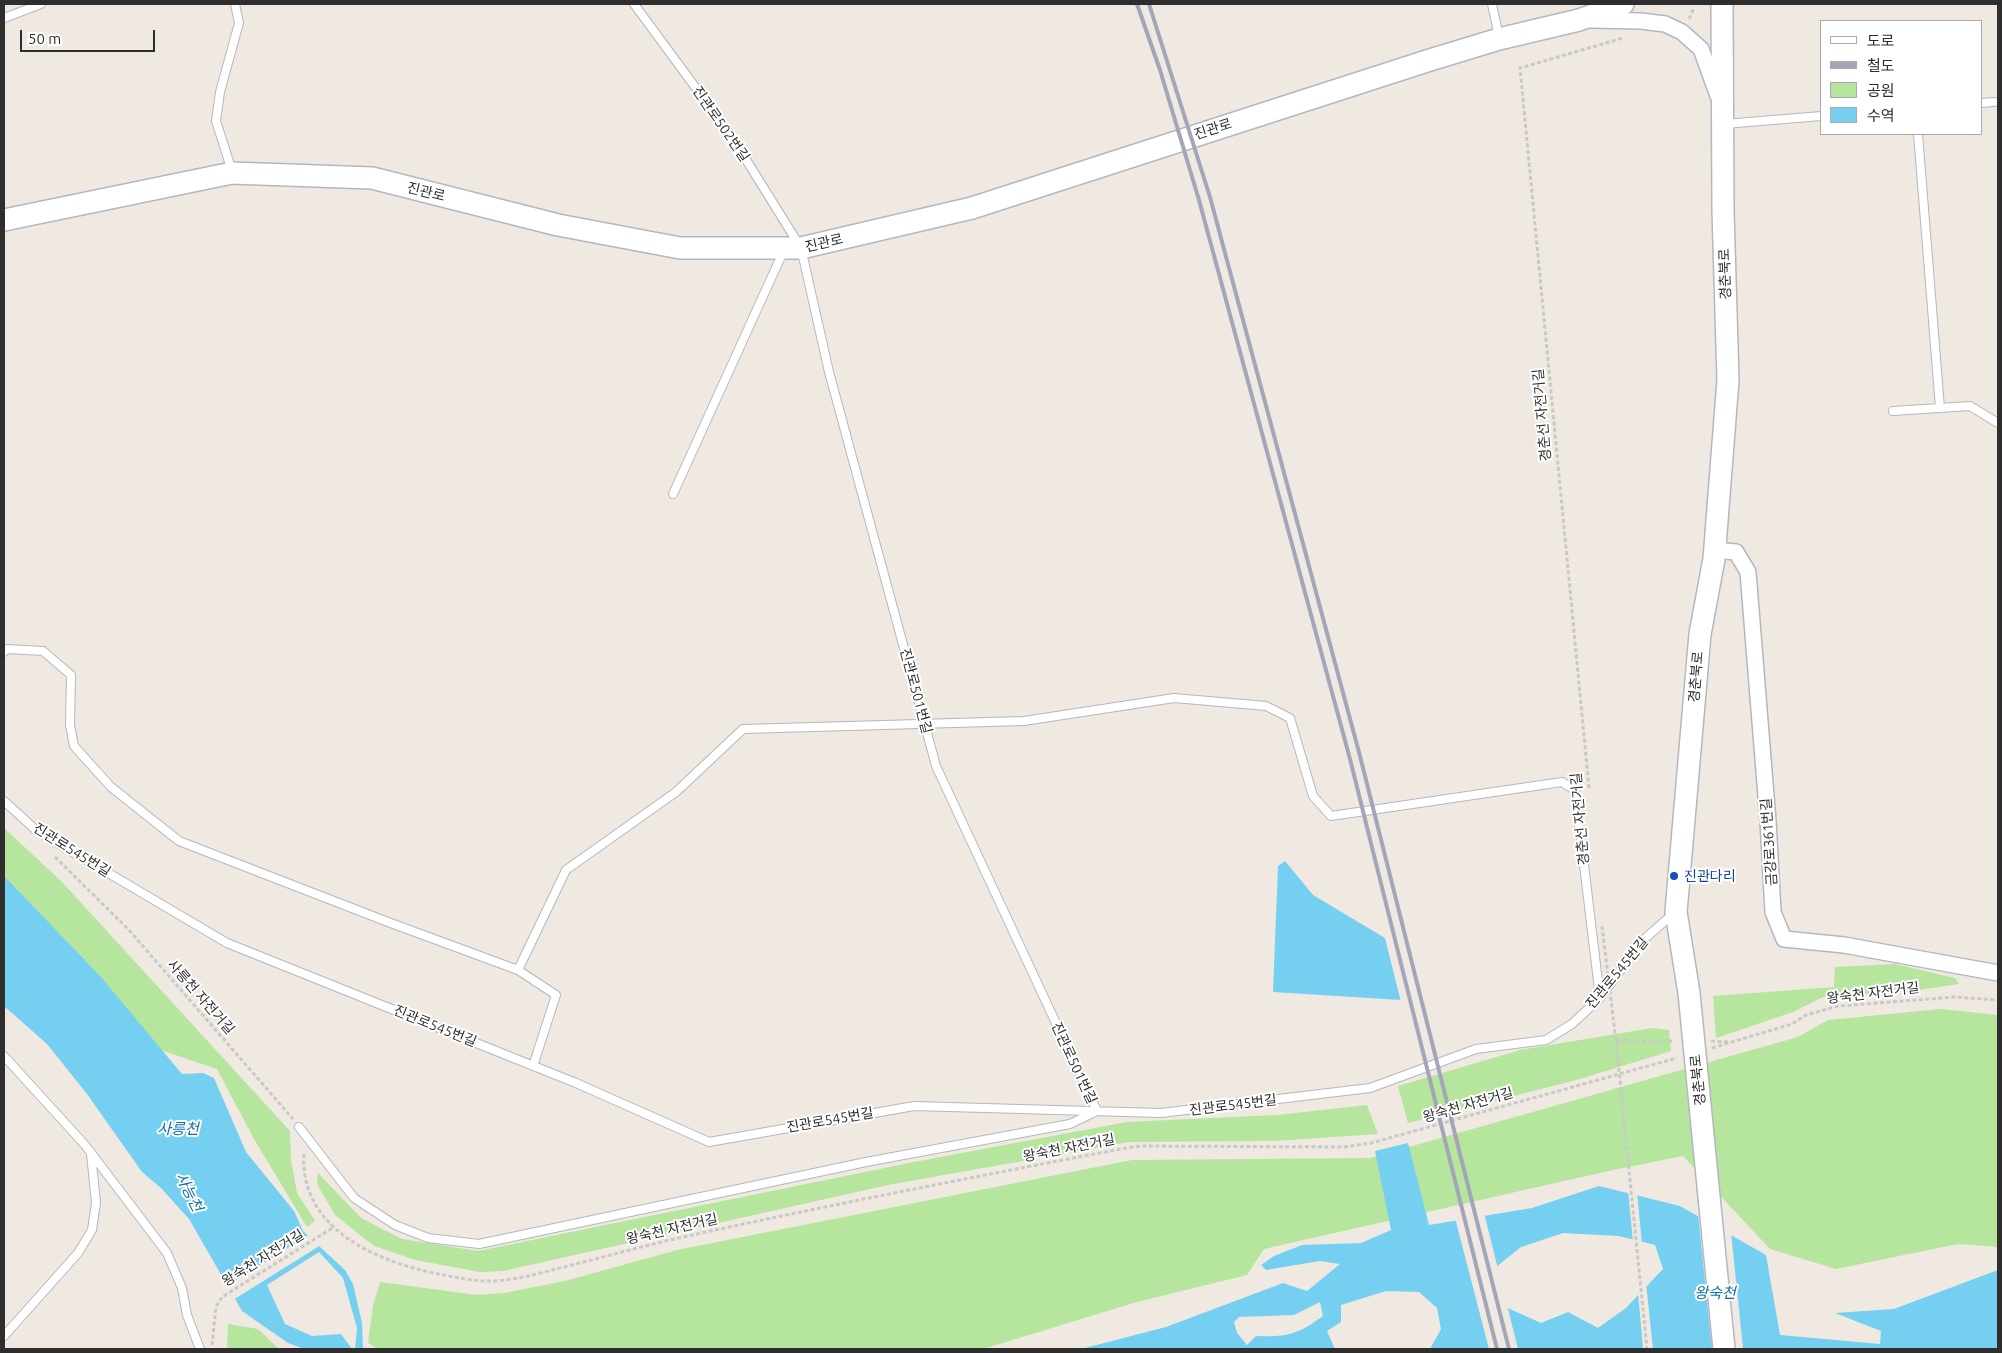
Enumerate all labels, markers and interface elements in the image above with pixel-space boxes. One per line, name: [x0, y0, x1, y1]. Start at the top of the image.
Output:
scale bar: [22, 20, 158, 52]
legend: [1820, 20, 1982, 135]
text: 50 m: [28, 30, 61, 47]
text: 도로: [1867, 32, 1895, 49]
text: 철도: [1867, 57, 1895, 74]
text: 공원: [1867, 82, 1895, 99]
street label: 진관로502번길: [689, 83, 753, 165]
text: 수역: [1867, 107, 1895, 124]
street label: 진관로: [1192, 115, 1234, 143]
street label: 진관로: [405, 179, 447, 205]
street label: 진관로: [803, 230, 845, 256]
street label: 경춘북로: [1716, 248, 1734, 300]
street label: 경춘선 자전거길: [1530, 368, 1554, 462]
street label: 진관로501번길: [896, 646, 936, 736]
street label: 경춘북로: [1685, 651, 1707, 703]
street label: 경춘선 자전거길: [1568, 772, 1592, 866]
street label: 금강로361번길: [1758, 797, 1780, 887]
street label: 진관로545번길: [30, 820, 114, 880]
place label: 진관다리: [1684, 868, 1736, 884]
marker: 진관다리: [1668, 870, 1680, 882]
street label: 진관로545번길: [1582, 934, 1652, 1012]
street label: 사릉천 자전거길: [164, 956, 238, 1038]
street label: 왕숙천 자전거길: [1826, 979, 1920, 1007]
street label: 진관로545번길: [391, 1002, 479, 1050]
street label: 진관로501번길: [1048, 1020, 1100, 1106]
street label: 경춘북로: [1687, 1054, 1709, 1106]
street label: 왕숙천 자전거길: [1421, 1084, 1515, 1126]
street label: 진관로545번길: [1188, 1091, 1278, 1119]
street label: 진관로545번길: [785, 1104, 875, 1136]
water label: 사릉천: [157, 1120, 199, 1138]
street label: 왕숙천 자전거길: [1022, 1131, 1116, 1165]
water label: 사능천: [172, 1169, 206, 1215]
street label: 왕숙천 자전거길: [625, 1210, 719, 1248]
street label: 왕숙천 자전거길: [219, 1226, 307, 1290]
water label: 왕숙천: [1694, 1284, 1736, 1302]

